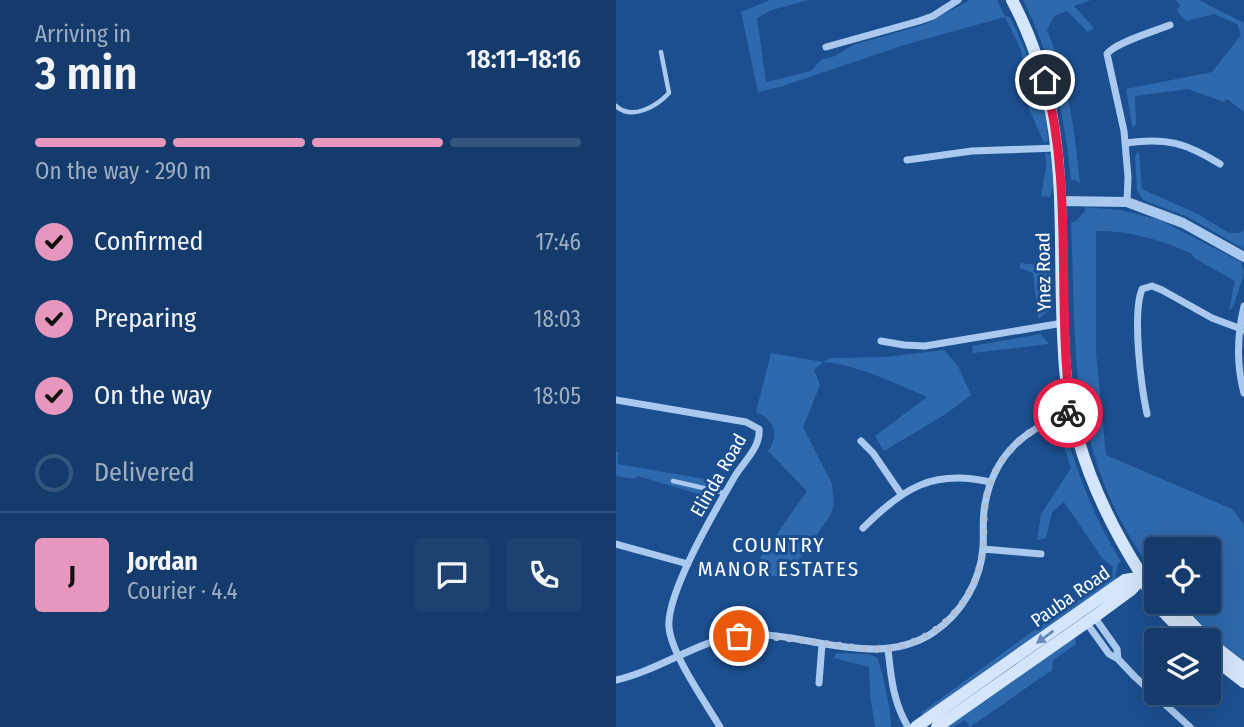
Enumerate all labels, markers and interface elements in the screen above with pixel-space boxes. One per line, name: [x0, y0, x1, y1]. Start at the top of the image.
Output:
text: Arriving in: [35, 20, 131, 48]
text: 18:11–18:16: [466, 44, 581, 75]
text: 3 min: [35, 46, 138, 101]
pin: [1015, 50, 1075, 110]
icon: home: [1026, 61, 1064, 99]
text: On the way · 290 m: [35, 157, 211, 185]
icon: check: [35, 223, 73, 261]
text: Confirmed: [94, 226, 204, 257]
text: 17:46: [535, 228, 581, 256]
street label: Ynez Road: [1031, 232, 1056, 312]
icon: check: [35, 300, 73, 338]
text: Preparing: [94, 303, 196, 334]
text: 18:03: [534, 305, 581, 333]
icon: check: [35, 377, 73, 415]
courier: [1033, 378, 1103, 448]
text: On the way: [94, 380, 212, 411]
text: 18:05: [533, 382, 581, 410]
icon: bike: [1049, 394, 1087, 432]
street label: Elinda Road: [685, 430, 751, 521]
text: Delivered: [94, 457, 195, 488]
district label: COUNTRY MANOR ESTATES: [698, 532, 860, 582]
map controls: [1144, 537, 1221, 705]
button: locate: [1144, 537, 1221, 614]
button: chat: [415, 538, 489, 612]
button: phone: [507, 538, 581, 612]
text: Jordan: [127, 546, 198, 577]
text: J: [68, 560, 76, 591]
street label: Pauba Road: [1026, 561, 1114, 632]
text: Courier · 4.4: [127, 577, 238, 605]
pin: [709, 606, 769, 666]
icon: bag: [720, 617, 758, 655]
button: layers: [1144, 628, 1221, 705]
one-way arrow: [1036, 630, 1054, 644]

